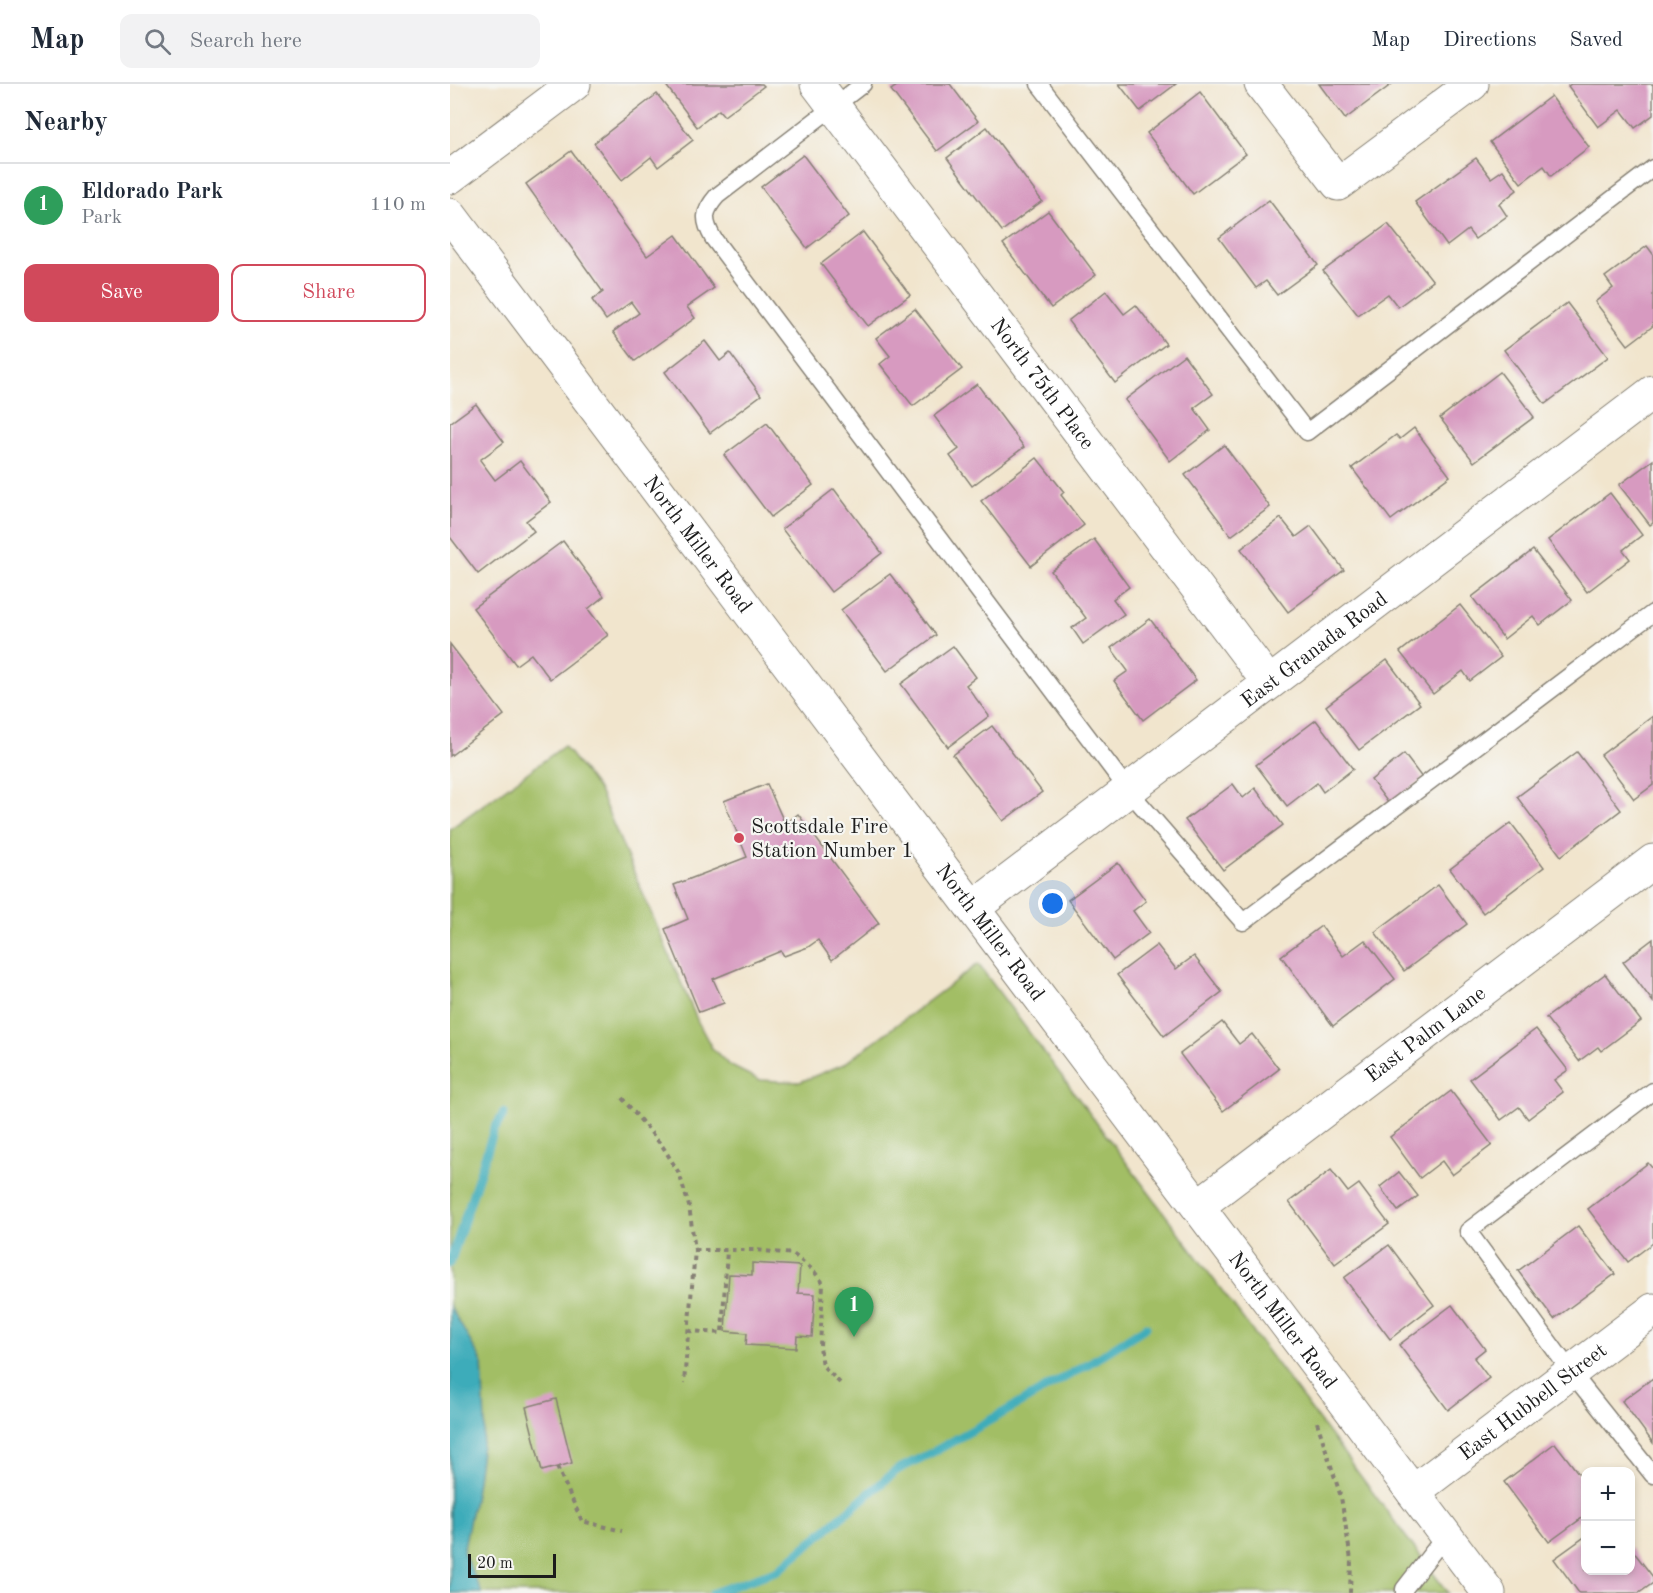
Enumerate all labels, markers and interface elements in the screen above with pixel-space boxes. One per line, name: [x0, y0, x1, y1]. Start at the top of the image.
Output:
search box: [120, 14, 540, 68]
icon: search: [141, 25, 174, 58]
text: Map: [30, 27, 84, 55]
text: Search here: [189, 30, 302, 52]
text: Map: [1371, 30, 1410, 51]
text: Directions: [1443, 30, 1537, 51]
text: Saved: [1570, 30, 1623, 51]
text: Nearby: [24, 110, 108, 136]
text: Eldorado Park: [81, 181, 223, 203]
text: 1: [38, 195, 49, 215]
text: 110 m: [370, 195, 426, 215]
text: Park: [81, 208, 122, 228]
button: Save: [24, 264, 219, 322]
button: Share: [231, 264, 426, 322]
street label: North 75th Place: [986, 315, 1098, 454]
street label: North Miller Road: [639, 472, 755, 617]
street label: East Granada Road: [1238, 589, 1392, 712]
place label: Scottsdale Fire Station Number 1: [751, 817, 914, 862]
marker: Scottsdale Fire Station Number 1: [732, 831, 746, 845]
street label: North Miller Road: [931, 861, 1048, 1005]
your location: [1038, 889, 1067, 918]
street label: East Palm Lane: [1362, 983, 1490, 1087]
street label: North Miller Road: [1224, 1249, 1340, 1393]
pin: 1: [834, 1288, 874, 1337]
street label: East Hubbell Street: [1456, 1340, 1611, 1465]
map controls: [1581, 1467, 1635, 1575]
button: +: [1581, 1467, 1635, 1521]
button: −: [1581, 1521, 1635, 1575]
scale bar: [468, 1551, 556, 1578]
text: 20 m: [477, 1556, 513, 1572]

